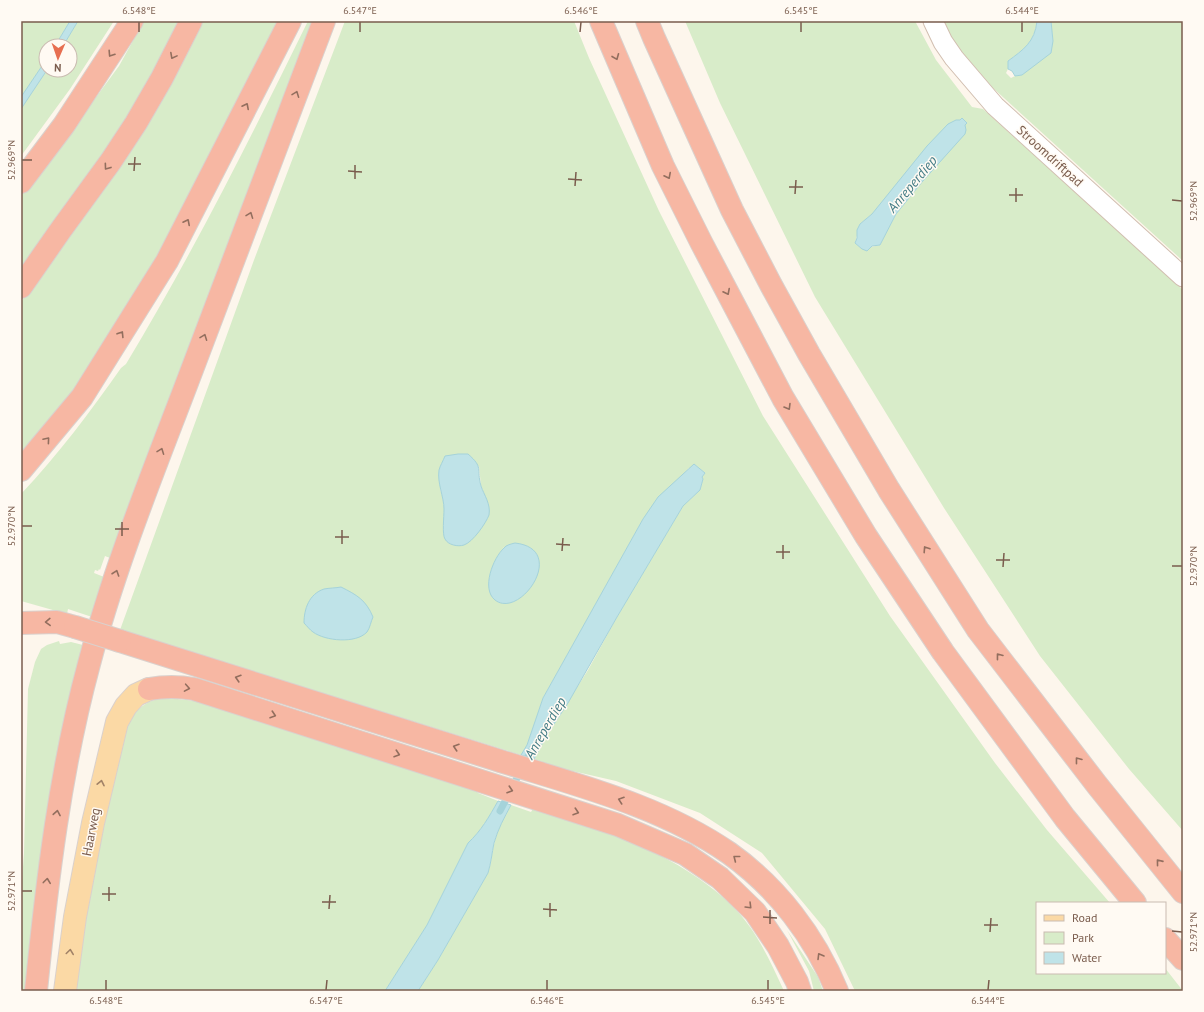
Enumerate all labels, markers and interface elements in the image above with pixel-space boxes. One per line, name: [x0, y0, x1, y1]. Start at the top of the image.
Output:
text: 6.548°E: [122, 4, 156, 17]
text: 6.547°E: [343, 4, 377, 17]
text: 6.546°E: [564, 4, 598, 17]
text: 6.545°E: [784, 4, 818, 17]
text: 6.544°E: [1005, 4, 1039, 17]
north arrow: [38, 38, 78, 78]
one-way arrow: [108, 50, 116, 57]
one-way arrow: [170, 52, 178, 59]
one-way arrow: [611, 53, 619, 61]
text: N: [54, 61, 62, 75]
one-way arrow: [292, 90, 300, 97]
one-way arrow: [241, 103, 249, 111]
street label: Stroomdriftpad: [1013, 122, 1087, 190]
text: 52.969°N: [5, 140, 18, 180]
water label: Anreperdiep: [882, 152, 941, 217]
one-way arrow: [104, 163, 111, 170]
one-way arrow: [663, 172, 671, 179]
text: 52.969°N: [1187, 181, 1200, 221]
one-way arrow: [246, 212, 254, 219]
one-way arrow: [182, 219, 190, 226]
one-way arrow: [722, 288, 729, 295]
one-way arrow: [117, 331, 124, 338]
one-way arrow: [200, 333, 208, 340]
one-way arrow: [783, 403, 791, 410]
one-way arrow: [42, 438, 49, 445]
one-way arrow: [156, 448, 164, 455]
text: 52.970°N: [5, 506, 18, 546]
one-way arrow: [924, 546, 931, 553]
text: 52.970°N: [1187, 546, 1200, 586]
one-way arrow: [111, 570, 120, 577]
one-way arrow: [45, 618, 51, 626]
one-way arrow: [997, 654, 1004, 661]
one-way arrow: [234, 674, 241, 683]
one-way arrow: [184, 683, 190, 691]
water label: Anreperdiep: [520, 694, 570, 763]
one-way arrow: [269, 710, 276, 719]
one-way arrow: [453, 743, 460, 752]
one-way arrow: [393, 749, 400, 758]
one-way arrow: [1076, 757, 1083, 764]
one-way arrow: [97, 780, 105, 786]
one-way arrow: [507, 785, 514, 794]
one-way arrow: [617, 796, 624, 805]
street label: Haarweg: [78, 806, 104, 858]
one-way arrow: [572, 807, 579, 815]
one-way arrow: [53, 810, 61, 816]
one-way arrow: [734, 856, 741, 863]
one-way arrow: [1156, 859, 1163, 866]
text: 52.971°N: [5, 871, 18, 911]
one-way arrow: [43, 878, 52, 884]
one-way arrow: [744, 901, 752, 909]
legend: [1036, 902, 1166, 974]
text: Road: [1072, 910, 1097, 925]
text: 52.971°N: [1187, 912, 1200, 952]
text: Park: [1072, 930, 1094, 945]
one-way arrow: [66, 949, 75, 955]
text: Water: [1072, 950, 1102, 965]
one-way arrow: [818, 953, 825, 960]
text: 6.548°E: [89, 994, 123, 1007]
text: 6.547°E: [309, 994, 343, 1007]
text: 6.546°E: [530, 994, 564, 1007]
text: 6.545°E: [751, 994, 785, 1007]
text: 6.544°E: [971, 994, 1005, 1007]

